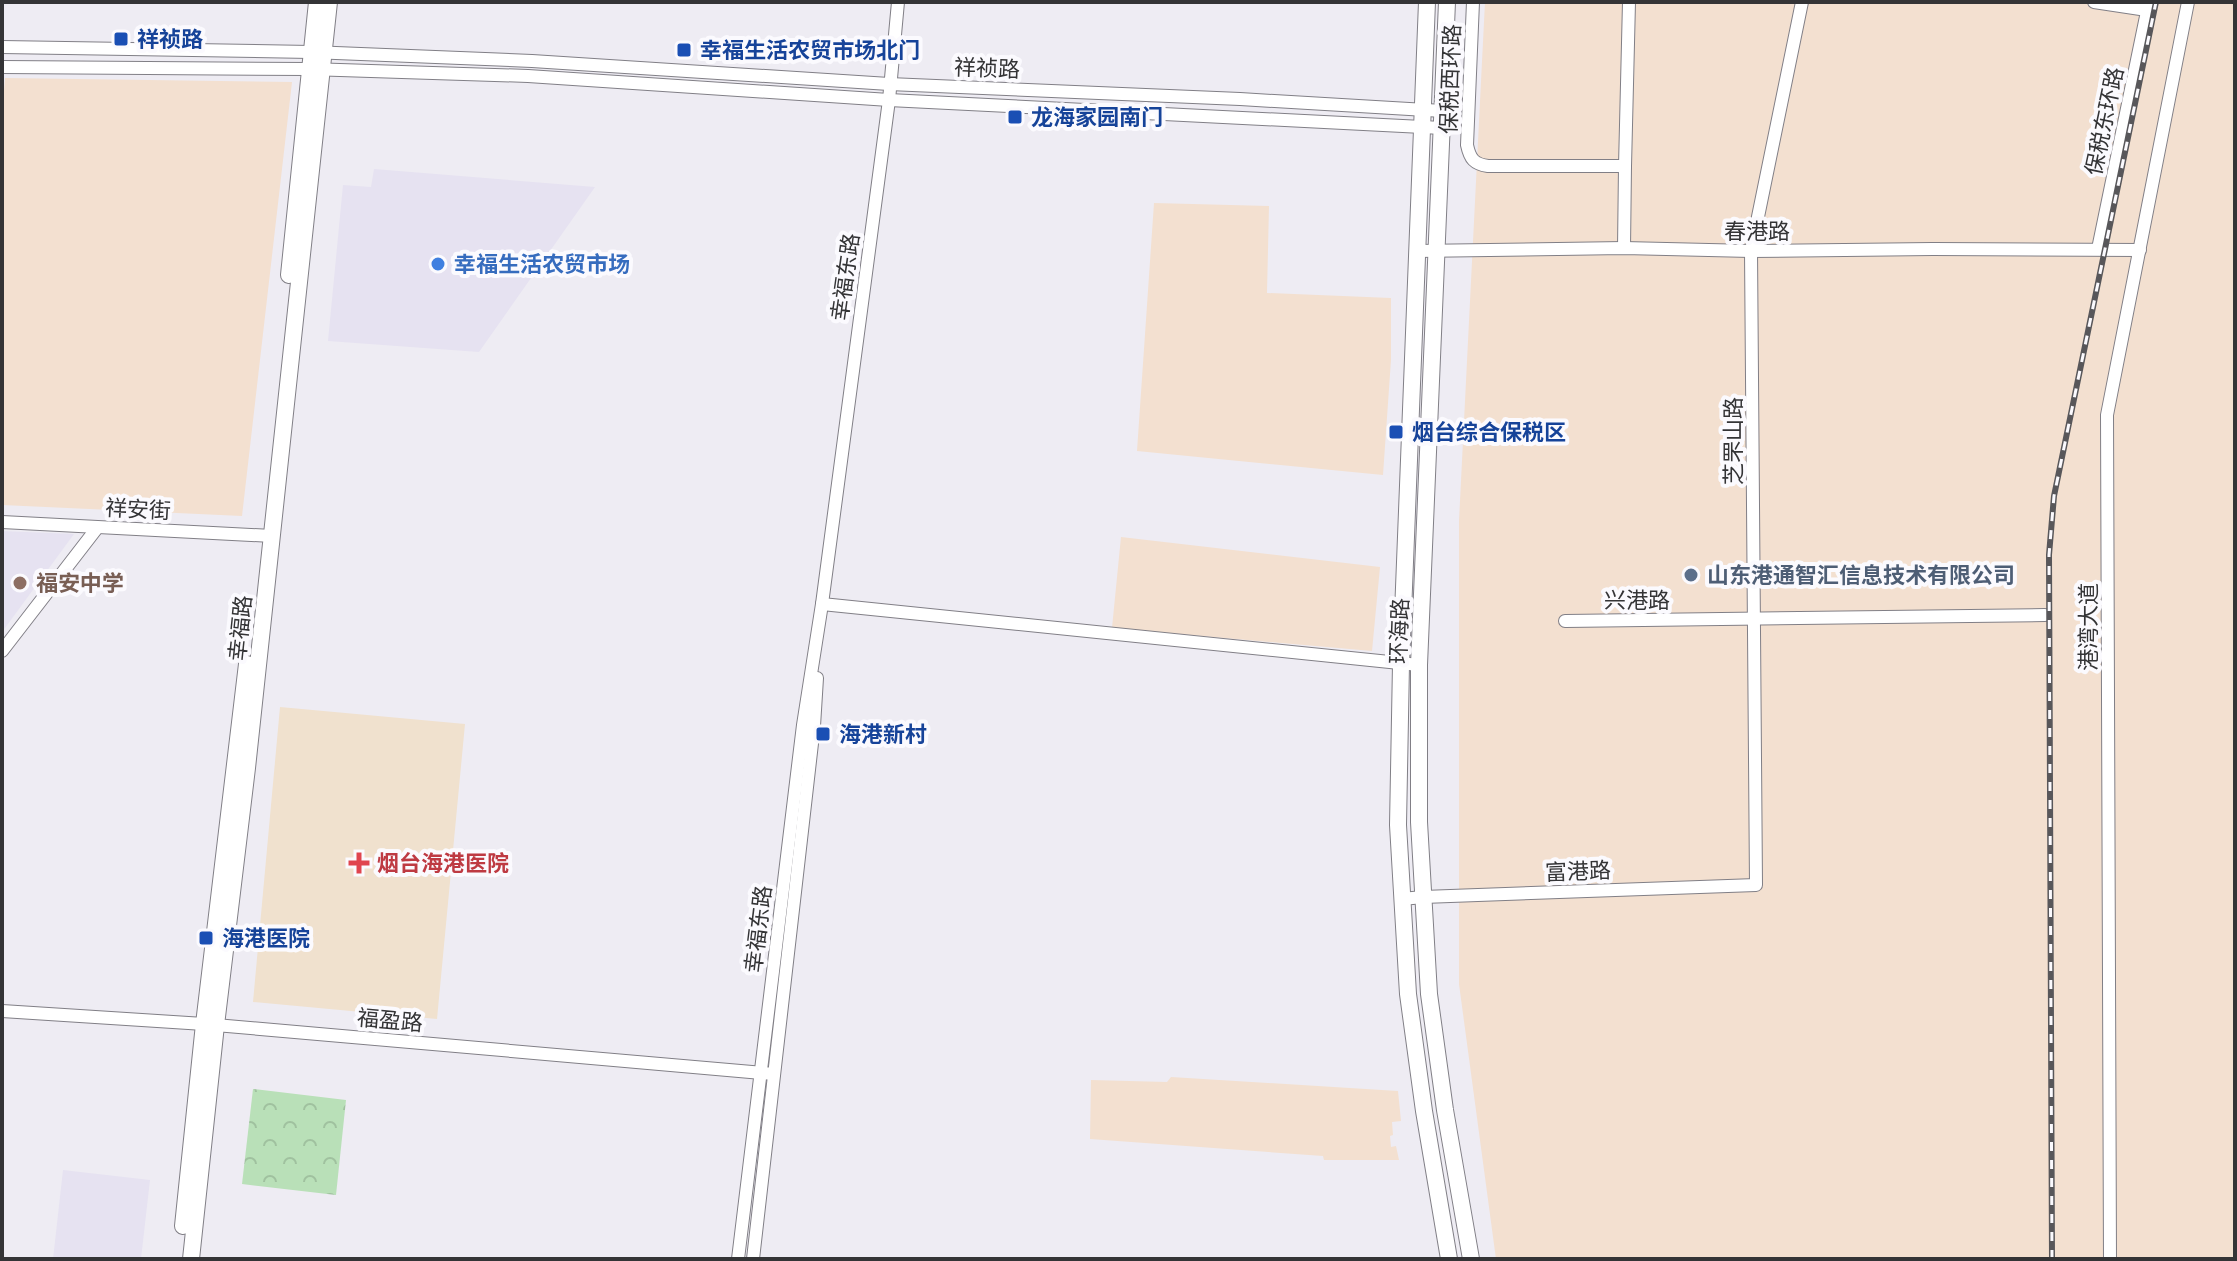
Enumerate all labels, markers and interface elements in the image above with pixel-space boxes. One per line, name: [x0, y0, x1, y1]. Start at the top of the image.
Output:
place label: 祥祯路: [137, 24, 203, 54]
street label: 保税西环路: [1433, 24, 1467, 134]
marker: 祥祯路: [112, 30, 130, 48]
place label: 幸福生活农贸市场北门: [700, 35, 920, 65]
marker: 幸福生活农贸市场北门: [675, 41, 693, 59]
street label: 祥祯路: [953, 52, 1021, 84]
street label: 保税东环路: [2078, 64, 2130, 178]
place label: 龙海家园南门: [1031, 102, 1163, 132]
marker: 龙海家园南门: [1006, 108, 1024, 126]
street label: 春港路: [1724, 216, 1790, 246]
street label: 幸福东路: [824, 231, 866, 323]
place label: 幸福生活农贸市场: [454, 249, 630, 279]
marker: 幸福生活农贸市场: [429, 255, 447, 273]
street label: 芝罘山路: [1718, 397, 1748, 485]
place label: 烟台综合保税区: [1412, 417, 1566, 447]
marker: 烟台综合保税区: [1387, 423, 1405, 441]
street label: 祥安街: [104, 492, 172, 526]
place label: 山东港通智汇信息技术有限公司: [1707, 560, 2015, 590]
marker: 山东港通智汇信息技术有限公司: [1682, 566, 1700, 584]
place label: 福安中学: [36, 568, 124, 598]
marker: 福安中学: [11, 574, 29, 592]
street label: 港湾大道: [2073, 583, 2103, 671]
street label: 兴港路: [1604, 585, 1670, 615]
street label: 幸福路: [222, 594, 258, 662]
street label: 环海路: [1383, 597, 1415, 665]
place label: 海港新村: [839, 719, 927, 749]
marker: 海港新村: [814, 725, 832, 743]
place label: 烟台海港医院: [377, 848, 509, 878]
marker: 烟台海港医院: [348, 852, 370, 874]
street label: 富港路: [1544, 855, 1612, 887]
street label: 幸福东路: [738, 883, 778, 975]
place label: 海港医院: [222, 923, 310, 953]
marker: 海港医院: [197, 929, 215, 947]
street label: 福盈路: [356, 1002, 424, 1038]

